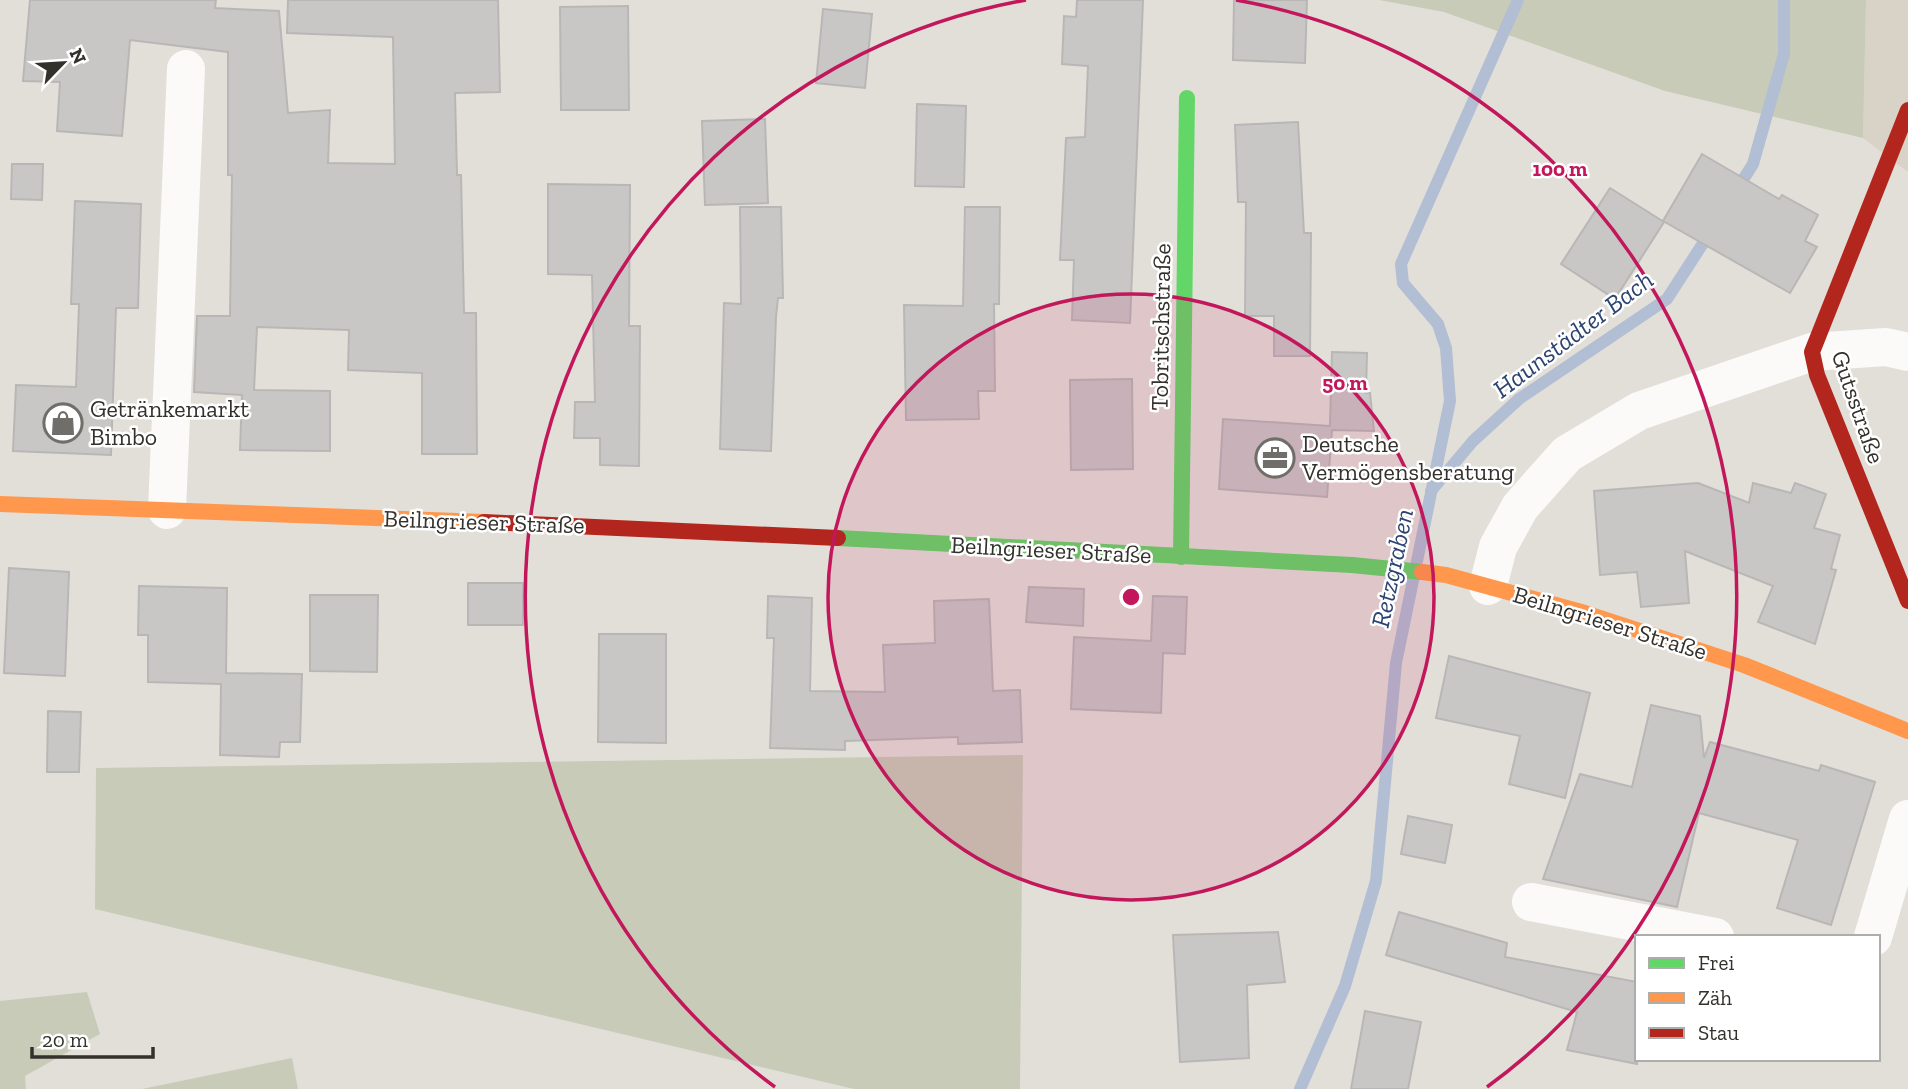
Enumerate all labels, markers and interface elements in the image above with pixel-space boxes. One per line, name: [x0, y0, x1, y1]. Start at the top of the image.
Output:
north arrow: [28, 28, 98, 98]
text: N: [64, 45, 91, 67]
text: 100 m: [1533, 156, 1588, 181]
street label: Tobritschstraße: [1145, 243, 1176, 411]
water label: Haunstädter Bach: [1486, 263, 1660, 405]
street label: Gutsstraße: [1826, 347, 1891, 467]
text: 50 m: [1322, 370, 1368, 395]
place label: Getränkemarkt Bimbo: [90, 394, 249, 451]
shop icon: Getränkemarkt Bimbo: [42, 402, 84, 444]
place label: Deutsche Vermögensberatung: [1301, 429, 1514, 486]
office icon: Deutsche Vermögensberatung: [1254, 437, 1296, 479]
street label: Beilngrieser Straße: [383, 503, 585, 540]
water label: Retzgraben: [1364, 506, 1420, 630]
street label: Beilngrieser Straße: [950, 530, 1152, 569]
street label: Beilngrieser Straße: [1510, 579, 1711, 666]
centre of rings: [1119, 585, 1143, 609]
legend: [1635, 935, 1880, 1061]
text: Frei: [1698, 950, 1734, 975]
text: Zäh: [1698, 985, 1732, 1010]
scale bar: [32, 1016, 152, 1060]
text: Stau: [1698, 1020, 1739, 1045]
text: 20 m: [42, 1027, 88, 1052]

